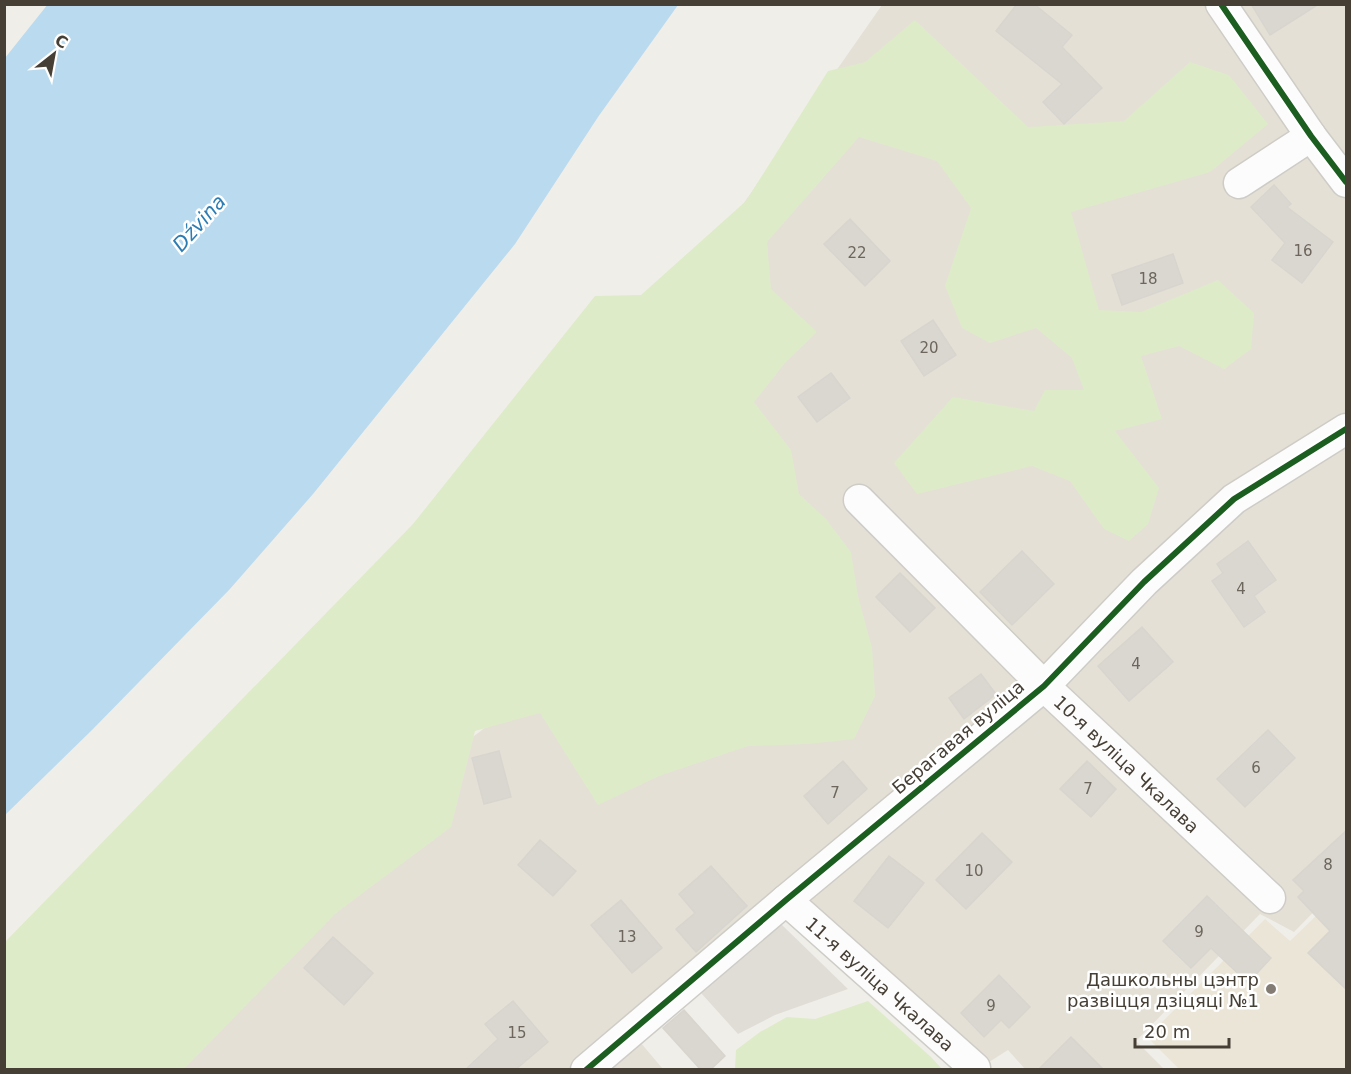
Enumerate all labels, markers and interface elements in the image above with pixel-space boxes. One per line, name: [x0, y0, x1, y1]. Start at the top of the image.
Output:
north arrow: [24, 24, 84, 84]
text: С: [52, 30, 71, 53]
water label: Dźvina: [167, 190, 231, 256]
house number: 16: [1293, 242, 1313, 260]
house number: 22: [847, 244, 867, 262]
house number: 18: [1138, 270, 1158, 288]
house number: 20: [919, 339, 939, 357]
house number: 4: [1236, 580, 1246, 598]
house number: 4: [1131, 655, 1141, 673]
street label: Берагавая вуліца: [888, 676, 1028, 798]
street label: 10-я вуліца Чкалава: [1050, 691, 1204, 837]
house number: 6: [1251, 759, 1261, 777]
house number: 7: [1083, 780, 1093, 798]
house number: 7: [830, 784, 840, 802]
house number: 8: [1323, 856, 1333, 874]
house number: 10: [964, 862, 984, 880]
street label: 11-я вуліца Чкалава: [802, 912, 959, 1055]
house number: 9: [1194, 923, 1204, 941]
house number: 13: [617, 928, 637, 946]
place label: Дашкольны цэнтр развіцця дзіцяці №1: [1067, 969, 1259, 1011]
marker: Дашкольны цэнтр развіцця дзіцяці №1: [1264, 982, 1278, 996]
house number: 9: [986, 997, 996, 1015]
scale bar: [1135, 1011, 1230, 1049]
text: 20 m: [1144, 1021, 1190, 1042]
house number: 15: [507, 1024, 527, 1042]

